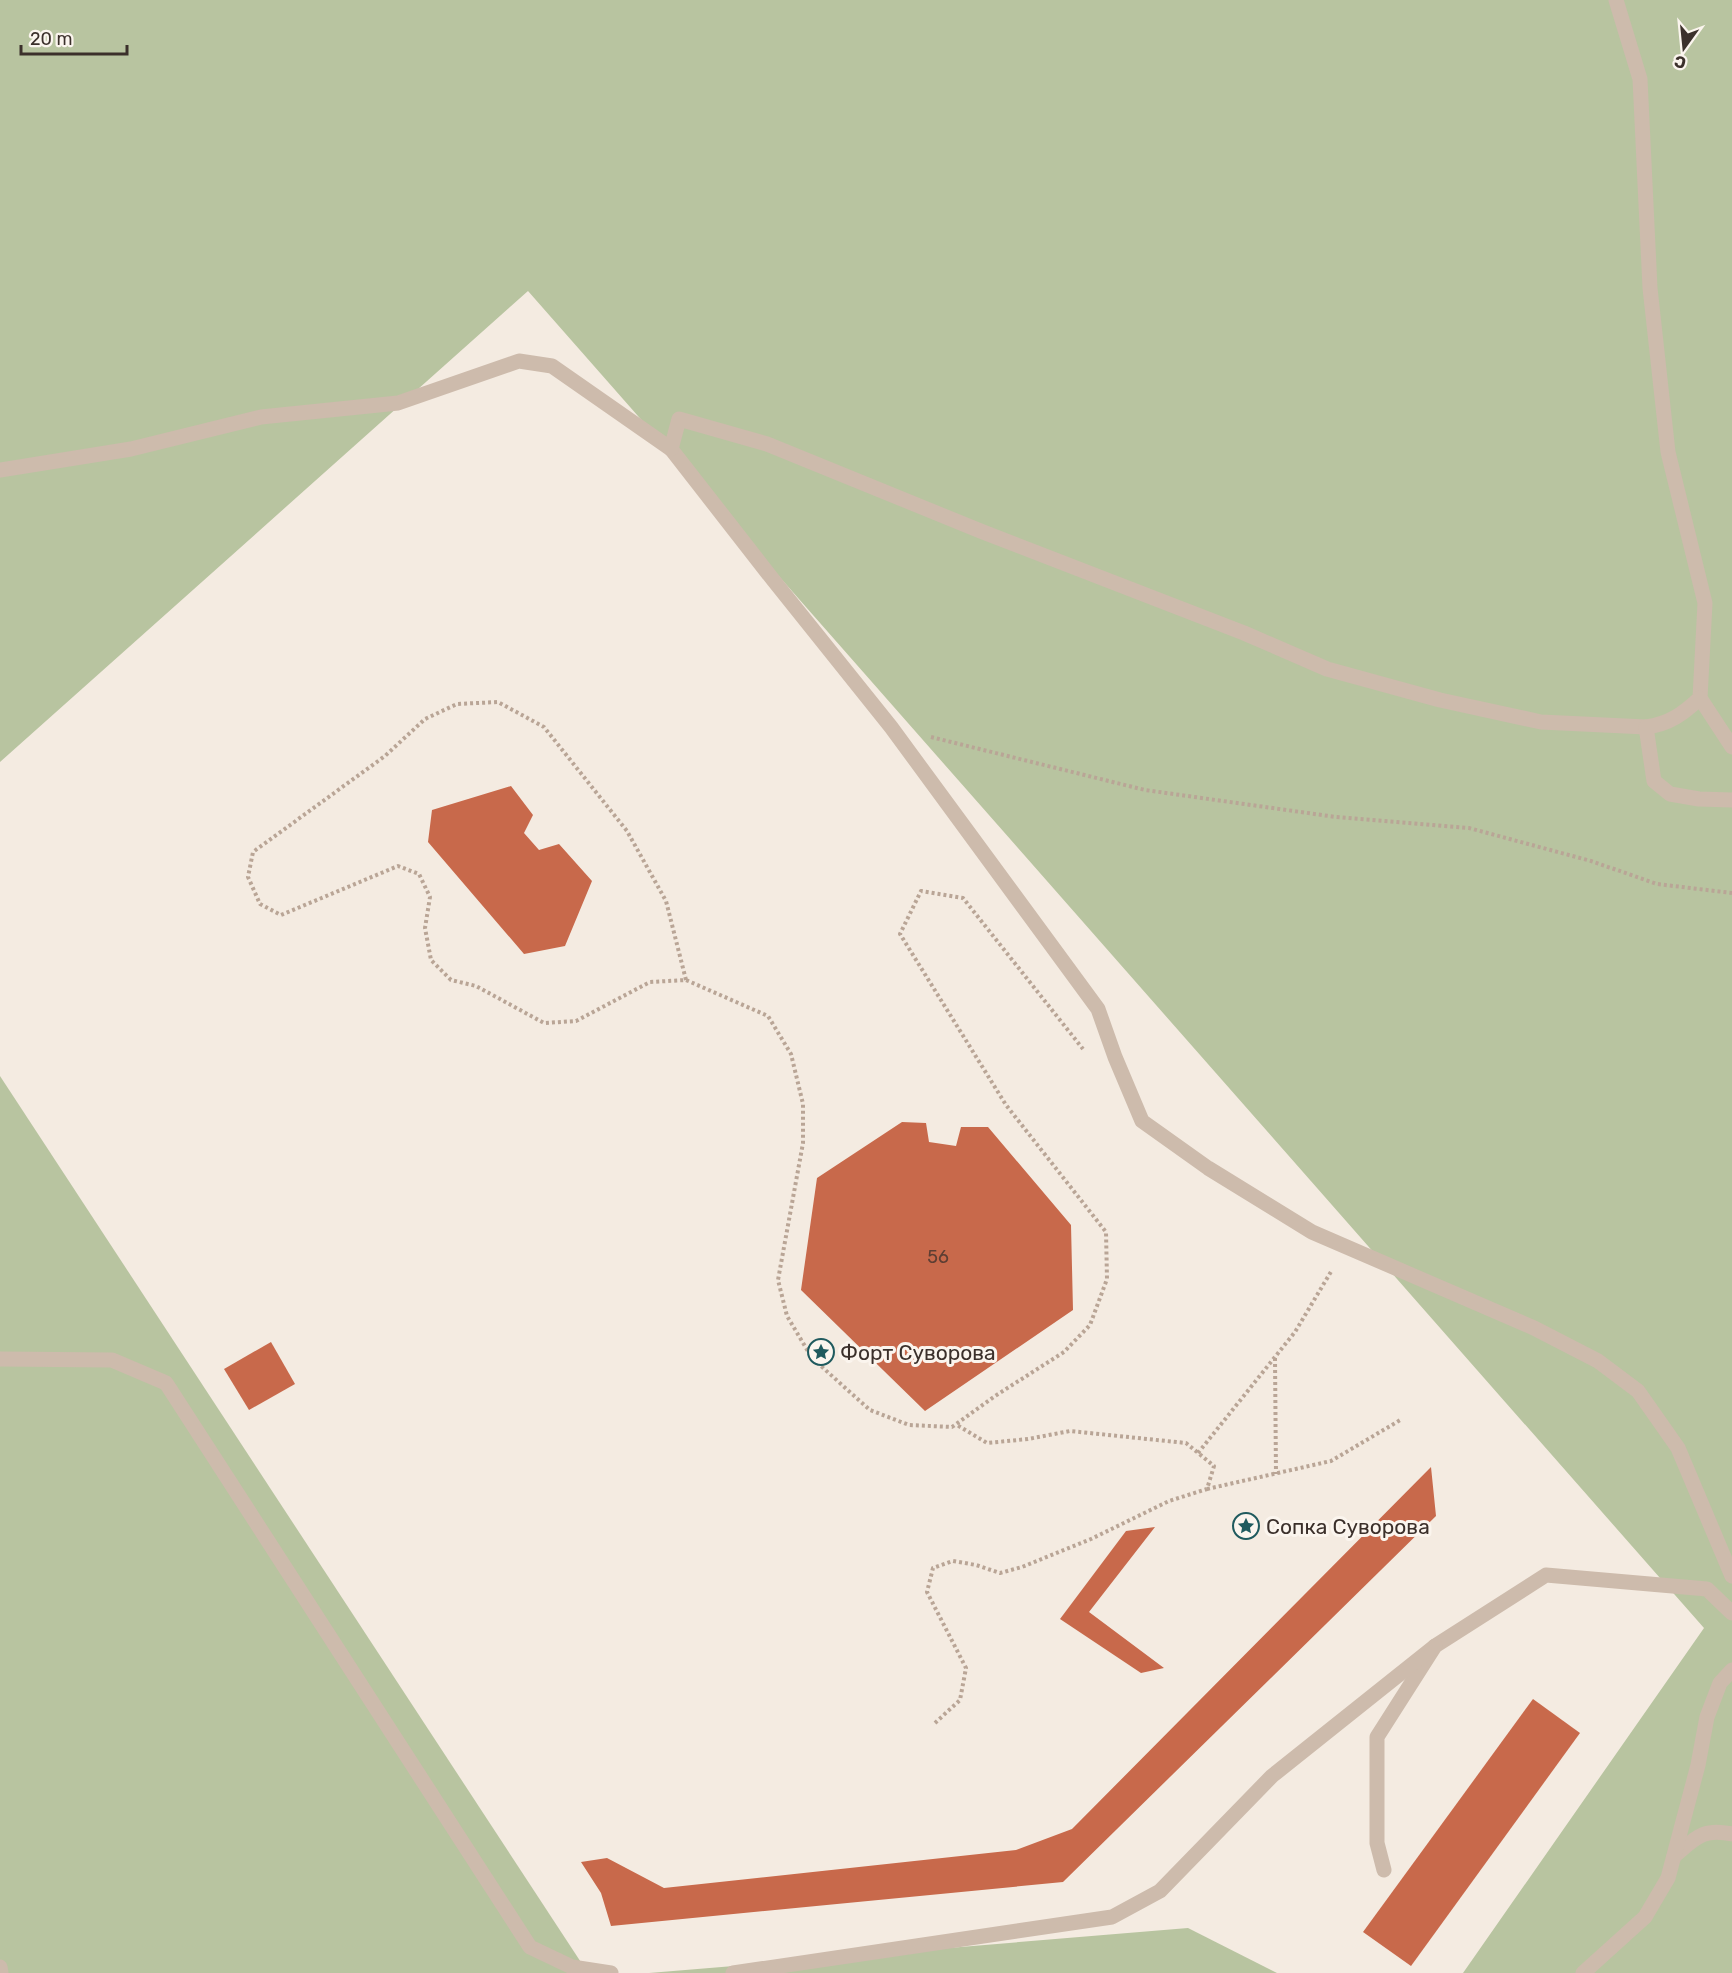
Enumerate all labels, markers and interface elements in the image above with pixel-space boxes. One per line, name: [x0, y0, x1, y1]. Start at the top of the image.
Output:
scale bar: [21, 18, 128, 56]
north arrow: [1654, 18, 1714, 78]
text: 20 m: [30, 28, 72, 50]
text: С: [1672, 51, 1688, 73]
house number: 56: [927, 1246, 949, 1268]
place icon: Форт Суворова: [806, 1337, 836, 1367]
place label: Форт Суворова: [840, 1340, 996, 1365]
place icon: Сопка Суворова: [1231, 1511, 1261, 1541]
place label: Сопка Суворова: [1266, 1514, 1430, 1539]

